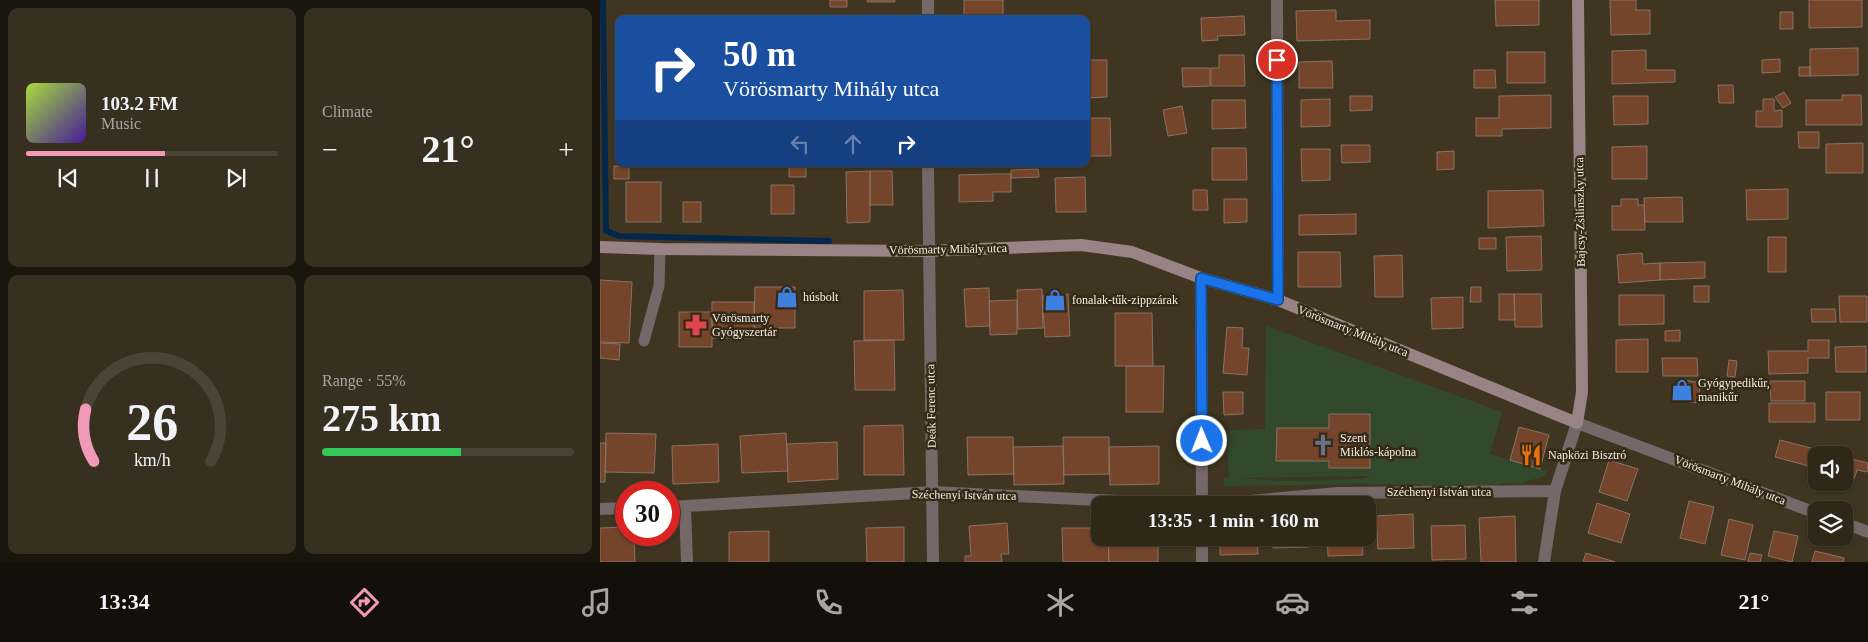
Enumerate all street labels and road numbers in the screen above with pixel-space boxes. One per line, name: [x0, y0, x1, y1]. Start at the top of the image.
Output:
street label: Bajcsy-Zsilinszky utca: [1572, 156, 1588, 267]
street label: Vörösmarty Mihály utca: [889, 241, 1008, 257]
street label: Vörösmarty Mihály utca: [1296, 302, 1411, 360]
street label: Deák Ferenc utca: [923, 363, 939, 448]
street label: Vörösmarty Mihály utca: [1672, 452, 1788, 508]
street label: Széchenyi István utca: [1387, 485, 1492, 499]
street label: Széchenyi István utca: [912, 487, 1017, 503]

